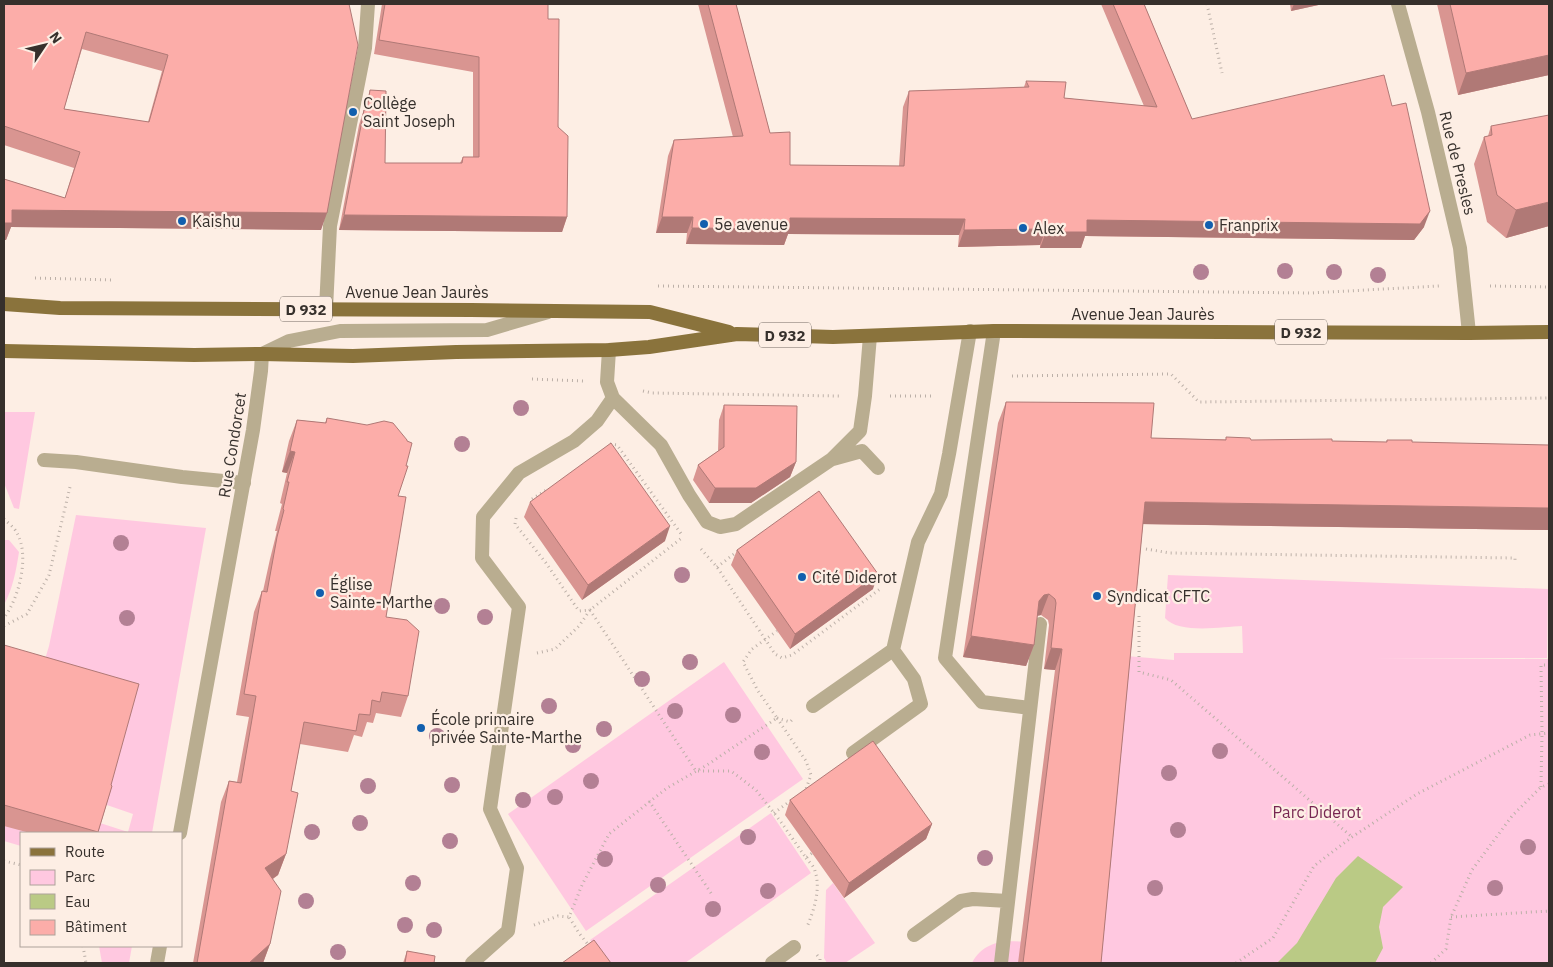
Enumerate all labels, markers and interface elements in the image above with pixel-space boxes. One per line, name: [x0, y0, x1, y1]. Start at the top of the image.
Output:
north arrow: [20, 20, 70, 70]
text: N: [45, 28, 66, 47]
place label: Collège Saint Joseph: [363, 93, 455, 131]
marker: Collège Saint Joseph: [347, 106, 359, 118]
street label: Rue de Presles: [1435, 109, 1481, 217]
place label: Kaishu: [192, 211, 240, 231]
place label: 5e avenue: [714, 214, 788, 234]
marker: Kaishu: [176, 215, 188, 227]
place label: Franprix: [1219, 215, 1278, 235]
marker: 5e avenue: [698, 218, 710, 230]
place label: Alex: [1033, 218, 1064, 238]
marker: Franprix: [1203, 219, 1215, 231]
marker: Alex: [1017, 222, 1029, 234]
street label: Avenue Jean Jaurès: [345, 282, 489, 302]
road number: D 932: [280, 296, 332, 322]
street label: Avenue Jean Jaurès: [1071, 304, 1215, 324]
road number: D 932: [1275, 320, 1327, 344]
road number: D 932: [759, 322, 811, 348]
street label: Rue Condorcet: [214, 391, 250, 499]
place label: Cité Diderot: [812, 567, 897, 587]
marker: Cité Diderot: [796, 571, 808, 583]
place label: Église Sainte-Marthe: [330, 573, 433, 612]
place label: Syndicat CFTC: [1107, 586, 1210, 606]
marker: Église Sainte-Marthe: [314, 587, 326, 599]
marker: Syndicat CFTC: [1091, 590, 1103, 602]
place label: École primaire privée Sainte-Marthe: [431, 708, 582, 747]
marker: École primaire privée Sainte-Marthe: [415, 722, 427, 734]
park label: Parc Diderot: [1273, 802, 1361, 822]
legend: [20, 832, 182, 947]
text: Route: [65, 842, 105, 861]
text: Parc: [65, 867, 95, 886]
text: Eau: [65, 892, 90, 911]
text: Bâtiment: [65, 917, 127, 936]

